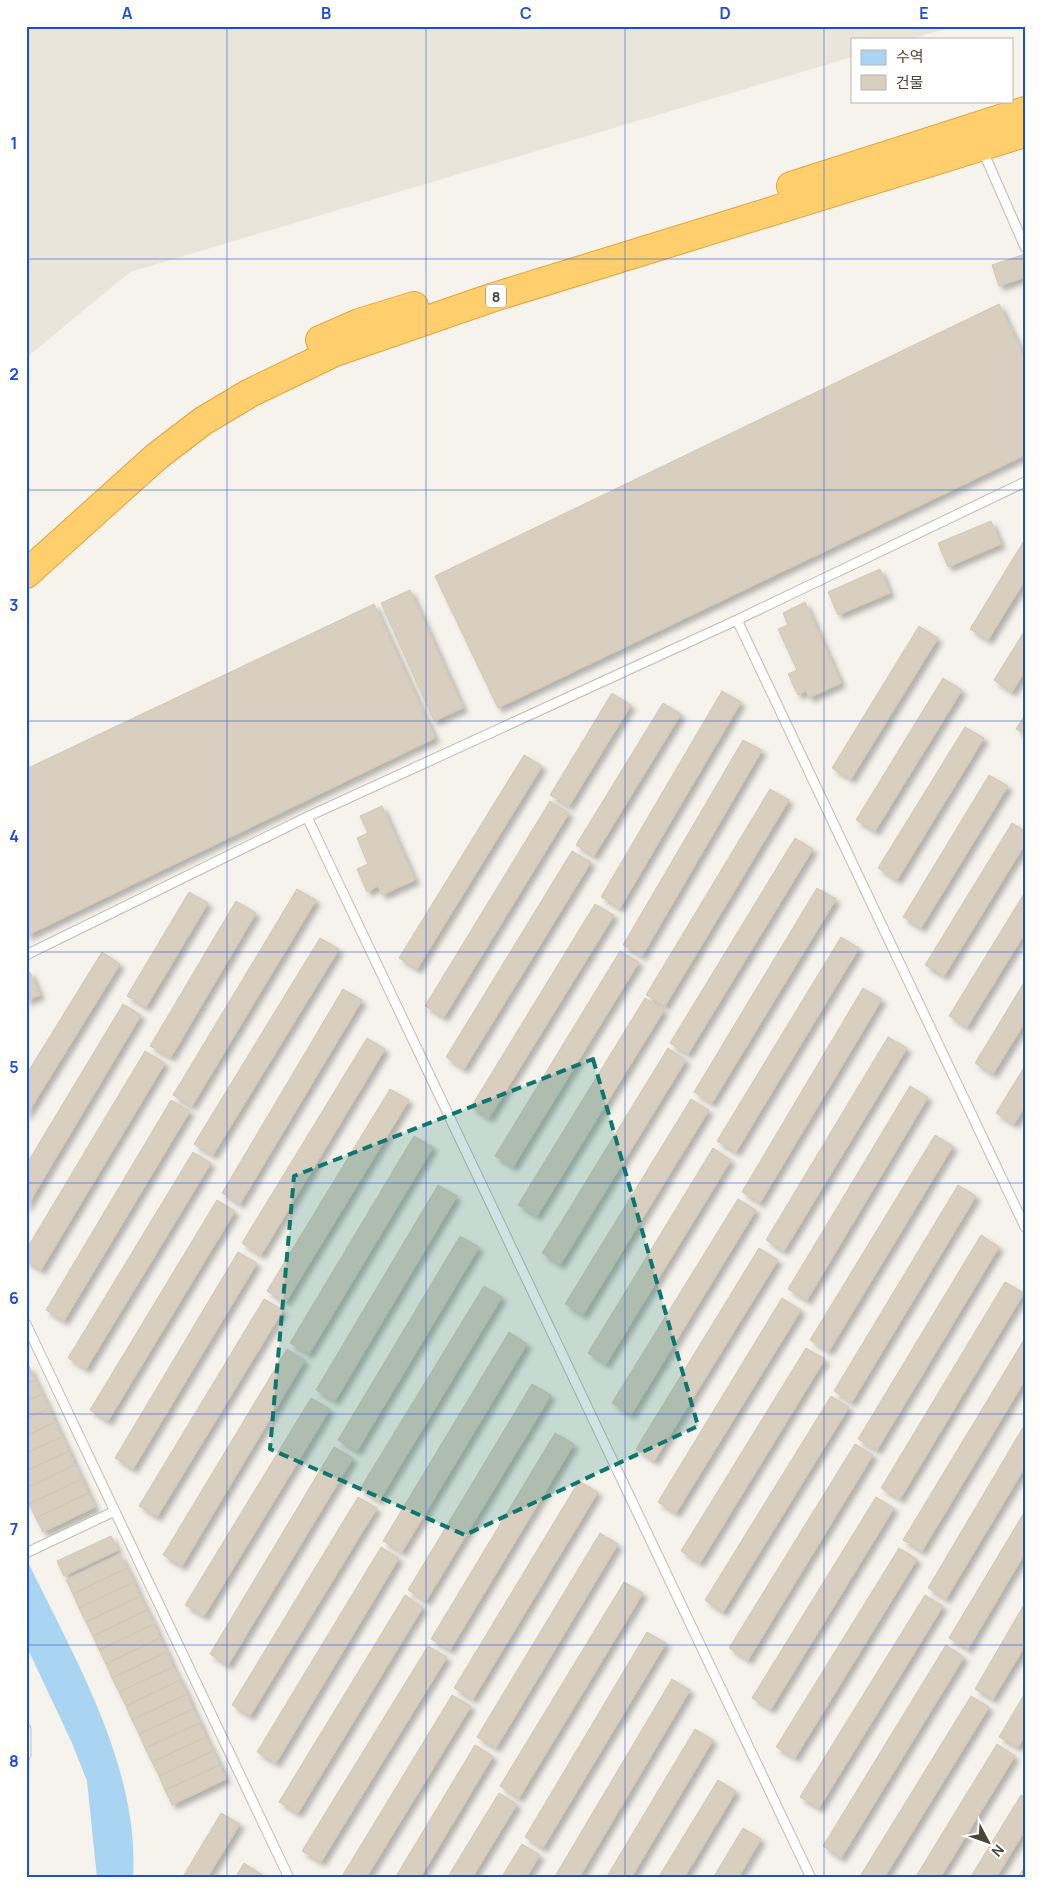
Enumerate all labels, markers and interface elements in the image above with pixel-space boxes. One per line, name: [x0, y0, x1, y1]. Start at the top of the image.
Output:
text: A: [122, 2, 133, 24]
text: B: [321, 2, 331, 24]
text: C: [520, 2, 532, 24]
text: D: [719, 2, 731, 24]
text: E: [919, 2, 929, 24]
legend: [851, 38, 1014, 102]
text: 수역: [896, 46, 924, 67]
text: 건물: [896, 72, 924, 93]
text: 1: [10, 132, 18, 154]
road number: 8: [486, 284, 506, 308]
text: 2: [9, 363, 19, 385]
text: 3: [9, 594, 19, 616]
text: 4: [9, 825, 19, 847]
text: 5: [9, 1056, 19, 1078]
text: 6: [9, 1287, 19, 1309]
text: 7: [10, 1518, 18, 1540]
text: 8: [9, 1750, 19, 1772]
north arrow: [964, 1816, 1014, 1866]
text: N: [988, 1841, 1009, 1861]

